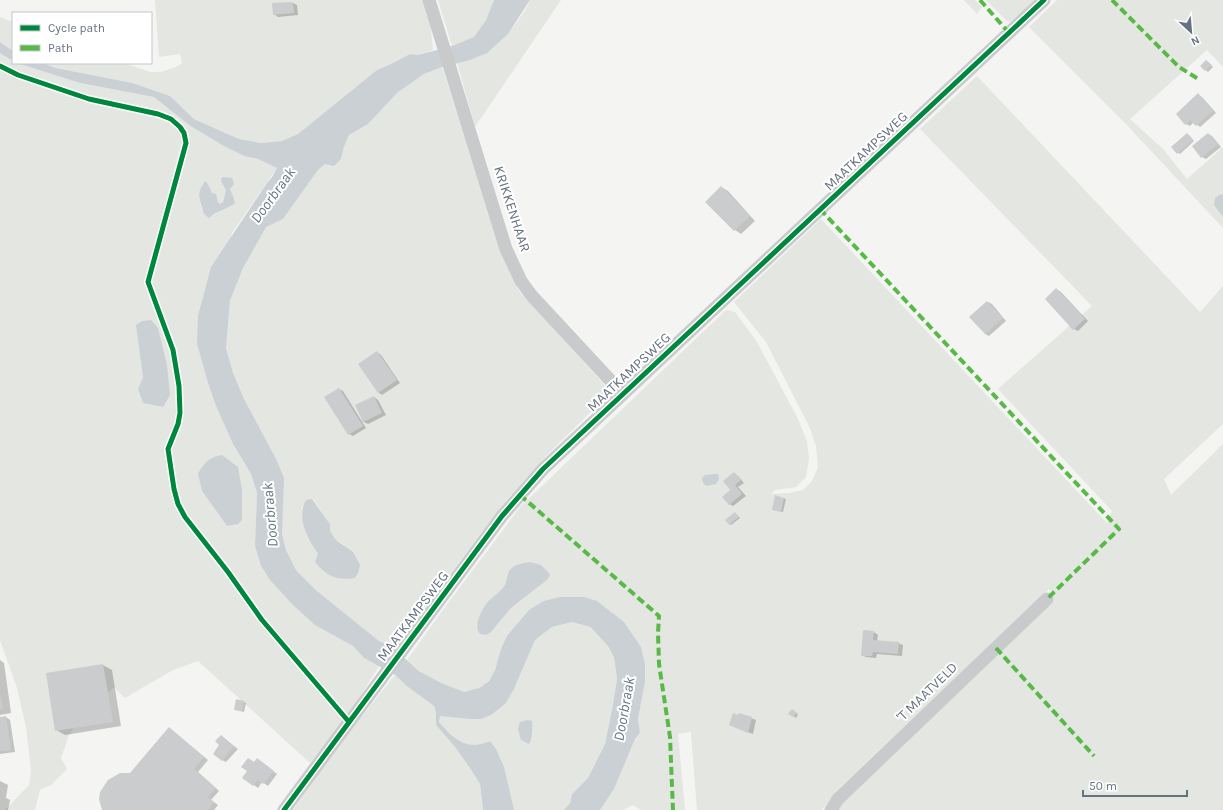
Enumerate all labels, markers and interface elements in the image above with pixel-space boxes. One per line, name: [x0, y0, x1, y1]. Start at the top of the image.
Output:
legend: [12, 12, 152, 64]
north arrow: [1171, 12, 1211, 52]
text: Cycle path: [48, 21, 105, 35]
text: N: [1189, 33, 1202, 48]
text: Path: [48, 41, 73, 55]
street label: MAATKAMPSWEG: [821, 108, 911, 194]
water label: Doorbraak: [247, 163, 299, 226]
street label: KRIKKENHAAR: [490, 164, 534, 254]
street label: MAATKAMPSWEG: [584, 329, 674, 415]
water label: Doorbraak: [258, 482, 282, 548]
street label: MAATKAMPSWEG: [374, 568, 452, 664]
street label: 'T MAATVELD: [893, 659, 961, 725]
water label: Doorbraak: [610, 675, 639, 742]
scale bar: [1083, 772, 1187, 798]
text: 50 m: [1089, 779, 1117, 793]

